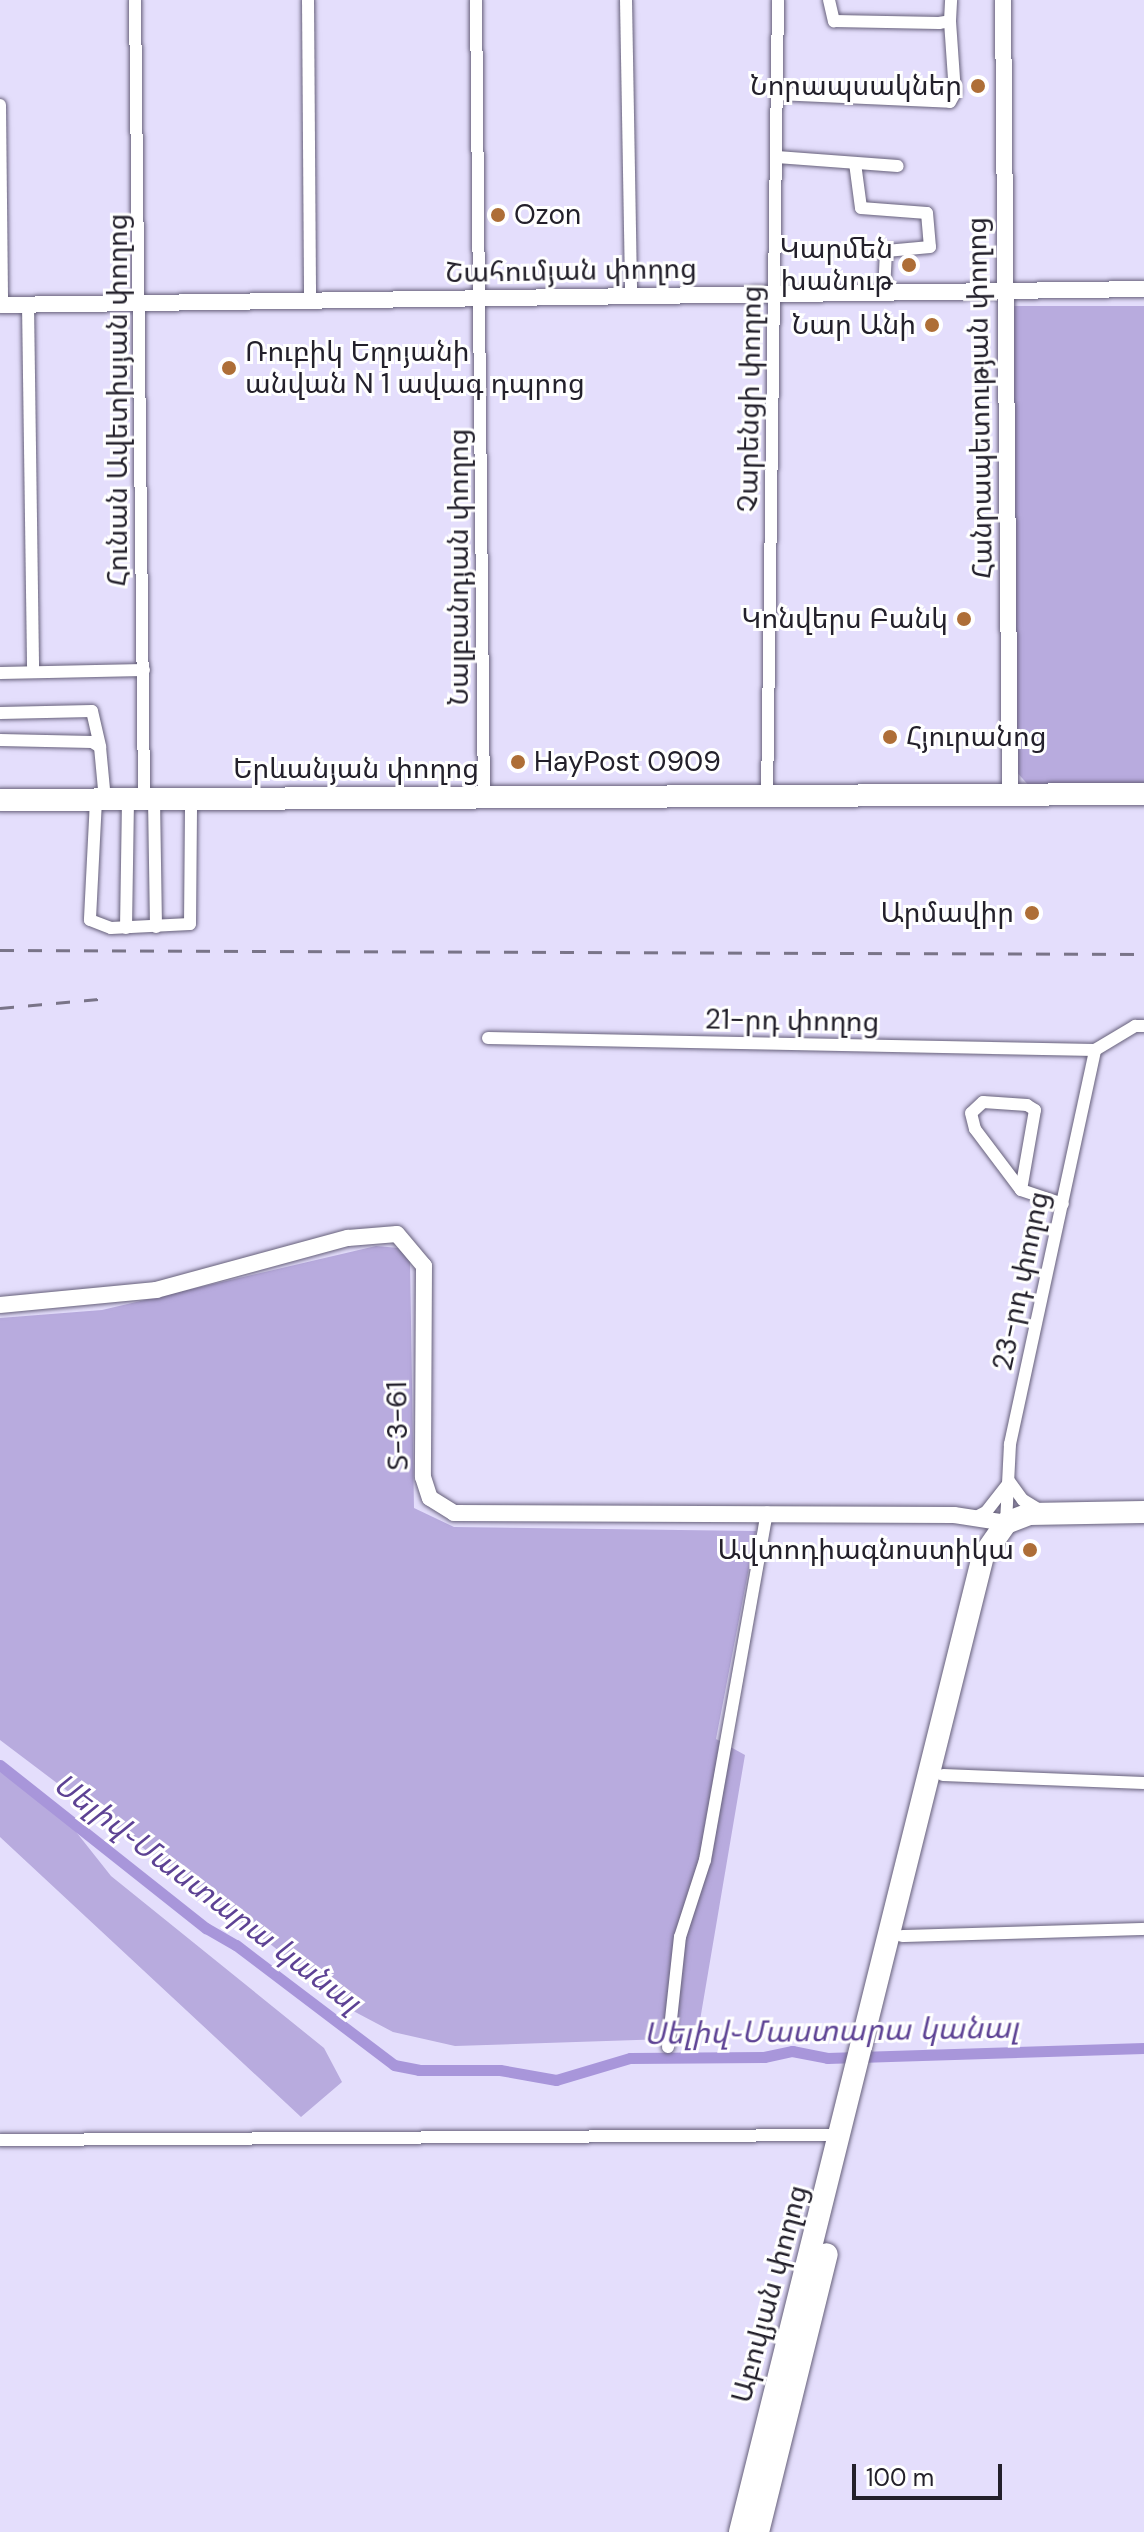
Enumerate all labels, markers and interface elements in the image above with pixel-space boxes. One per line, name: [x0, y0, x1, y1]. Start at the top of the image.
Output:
place label: Նորապսակներ: [750, 69, 962, 103]
marker: Նորապսակներ: [969, 77, 987, 95]
place label: Ozon: [514, 198, 581, 232]
marker: Ozon: [489, 206, 507, 224]
street label: Հունան Ավետիսյան փողոց: [101, 213, 135, 587]
street label: Հանրապետության փողոց: [960, 217, 1000, 579]
place label: Կարմեն խանութ: [780, 232, 893, 298]
street label: Շահումյան փողոց: [445, 252, 697, 290]
marker: Կարմեն խանութ: [900, 256, 918, 274]
street label: Չարենցի փողոց: [731, 285, 769, 513]
place label: Նար Անի: [792, 308, 916, 342]
marker: Նար Անի: [923, 316, 941, 334]
place label: Ռուբիկ Եղոյանի անվան N 1 ավագ դպրոց: [245, 335, 585, 401]
marker: Ռուբիկ Եղոյանի անվան N 1 ավագ դպրոց: [220, 359, 238, 377]
street label: Նալբանդյան փողոց: [442, 428, 476, 706]
place label: Կոնվերս Բանկ: [742, 602, 948, 636]
marker: Կոնվերս Բանկ: [955, 610, 973, 628]
place label: Հյուրանոց: [906, 720, 1046, 754]
marker: Հյուրանոց: [881, 728, 899, 746]
place label: HayPost 0909: [534, 745, 721, 779]
street label: Երևանյան փողոց: [233, 752, 479, 786]
marker: HayPost 0909: [509, 753, 527, 771]
place label: Արմավիր: [881, 896, 1014, 930]
marker: Արմավիր: [1021, 902, 1043, 924]
street label: 21-րդ փողոց: [704, 1003, 880, 1039]
street label: 23-րդ փողոց: [986, 1188, 1056, 1374]
street label: Տ-3-61: [380, 1381, 416, 1471]
place label: Ավտոդիագնոստիկա: [717, 1533, 1014, 1567]
marker: Ավտոդիագնոստիկա: [1021, 1541, 1039, 1559]
water label: Սելիվ֊Մաստարա կանալ: [47, 1766, 367, 2020]
water label: Սելիվ֊Մաստարա կանալ: [643, 2010, 1019, 2052]
street label: Աբովյան փողոց: [725, 2181, 815, 2407]
scale bar: [856, 2448, 1006, 2498]
text: 100 m: [866, 2462, 934, 2493]

